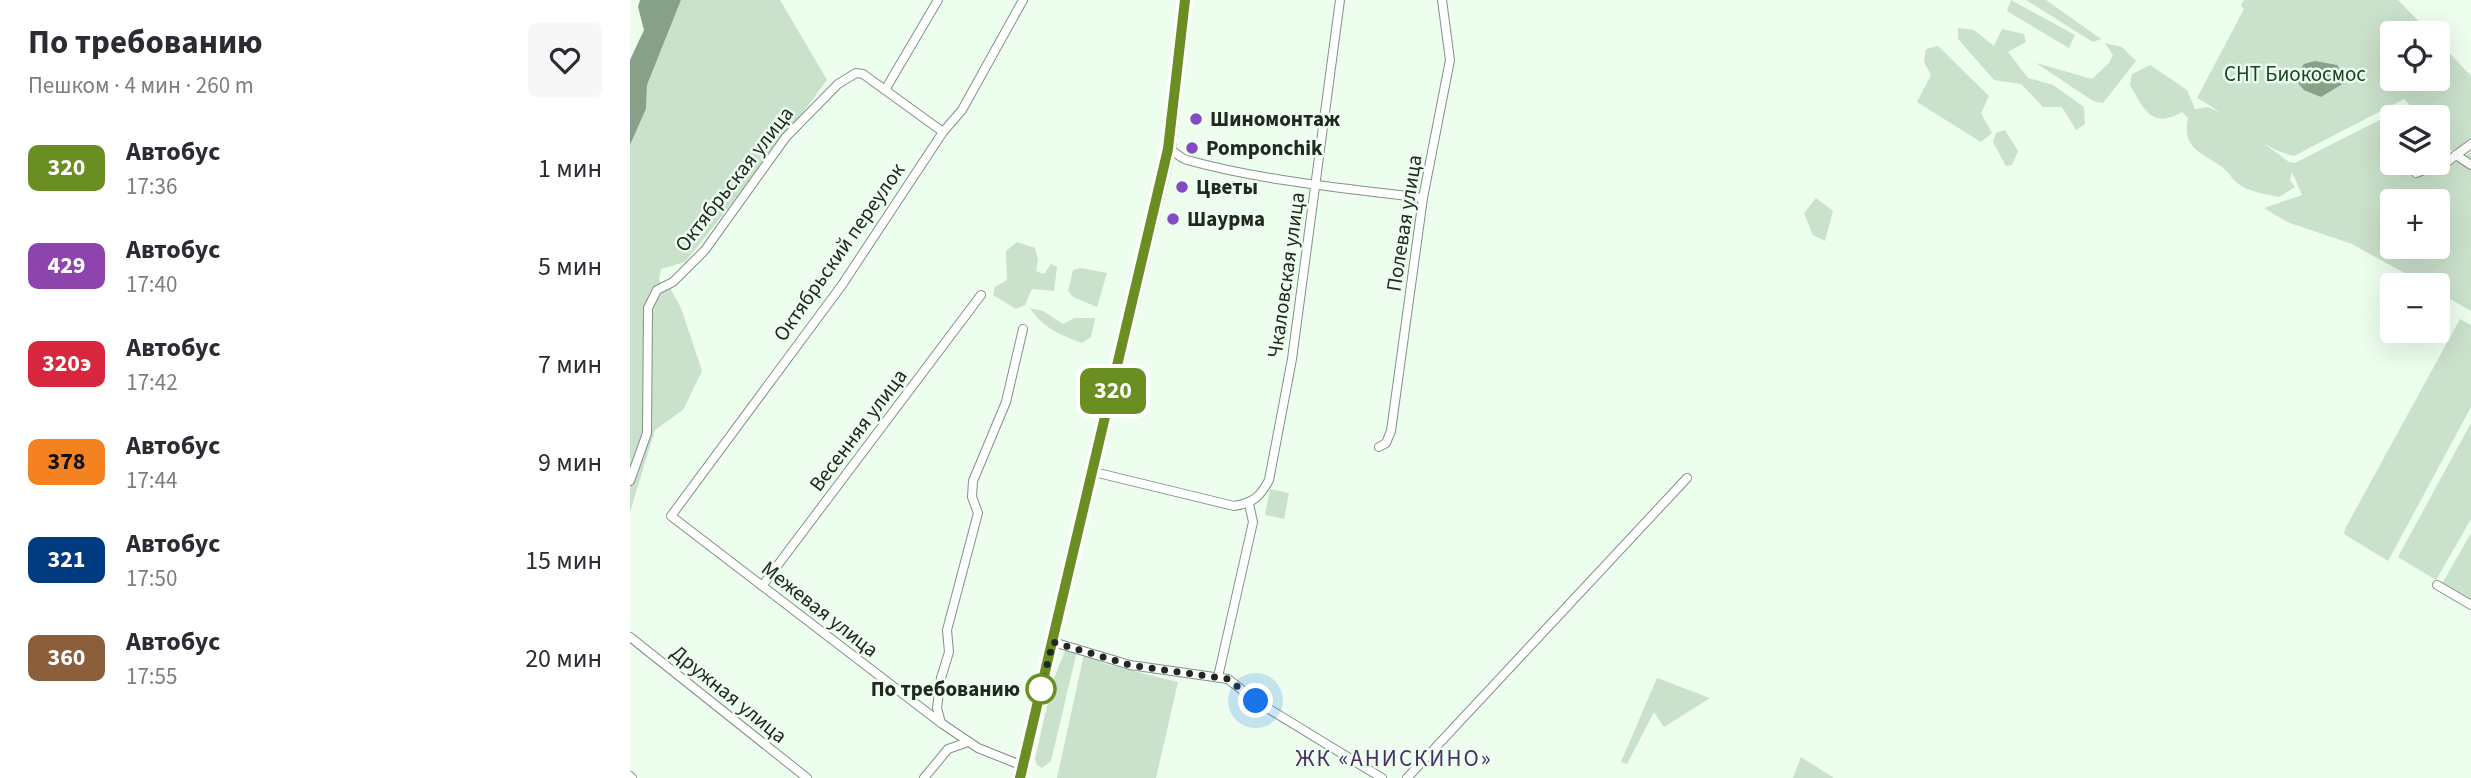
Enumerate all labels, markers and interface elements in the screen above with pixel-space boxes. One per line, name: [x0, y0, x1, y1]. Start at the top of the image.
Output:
text: По требованию: [28, 19, 263, 66]
map controls: [2380, 21, 2450, 343]
button: locate: [2380, 21, 2450, 91]
button: heart: [528, 23, 602, 97]
park label: СНТ Биокосмос: [2224, 59, 2366, 89]
text: Пешком · 4 мин · 260 m: [28, 69, 254, 102]
street label: Октябрьская улица: [668, 100, 800, 258]
place label: Шиномонтаж: [1210, 104, 1340, 134]
button: layers: [2380, 105, 2450, 175]
marker: Шиномонтаж: [1188, 111, 1204, 127]
text: Автобус: [126, 133, 220, 170]
place label: Pomponchik: [1206, 133, 1323, 163]
marker: Pomponchik: [1184, 140, 1200, 156]
text: 320: [47, 150, 86, 185]
text: 1 мин: [538, 150, 602, 187]
street label: Полевая улица: [1378, 153, 1430, 293]
street label: Октябрьский переулок: [766, 156, 912, 347]
text: 17:36: [126, 170, 177, 203]
place label: Цветы: [1196, 172, 1258, 202]
marker: Цветы: [1174, 179, 1190, 195]
button: +: [2380, 189, 2450, 259]
street label: Чкаловская улица: [1260, 190, 1312, 360]
place label: Шаурма: [1187, 204, 1265, 234]
marker: Шаурма: [1165, 211, 1181, 227]
text: Автобус: [126, 231, 220, 268]
text: 429: [47, 248, 86, 283]
text: 5 мин: [538, 248, 602, 285]
text: 17:40: [126, 268, 177, 301]
button: −: [2380, 273, 2450, 343]
text: Автобус: [126, 329, 221, 366]
text: 320э: [42, 346, 91, 381]
text: 7 мин: [538, 346, 602, 383]
street label: Весенняя улица: [802, 362, 914, 498]
text: 17:42: [126, 366, 178, 399]
line badge: 320: [1073, 368, 1153, 414]
text: 320: [1094, 373, 1132, 408]
text: Автобус: [126, 427, 220, 464]
text: 378: [47, 444, 86, 479]
text: 9 мин: [538, 444, 602, 481]
text: 17:44: [126, 464, 177, 497]
text: Автобус: [126, 525, 220, 562]
text: 321: [47, 542, 86, 577]
text: 15 мин: [525, 542, 602, 579]
street label: Межевая улица: [755, 554, 885, 664]
text: 17:50: [126, 562, 177, 595]
text: Автобус: [126, 623, 220, 660]
street label: Дружная улица: [664, 638, 794, 750]
text: 360: [47, 640, 86, 675]
text: 20 мин: [525, 640, 602, 677]
text: 17:55: [126, 660, 177, 693]
place label: По требованию: [871, 674, 1020, 704]
marker: По требованию: [1026, 674, 1056, 704]
your location: [1238, 683, 1273, 718]
district label: ЖК «АНИСКИНО»: [1295, 742, 1493, 775]

